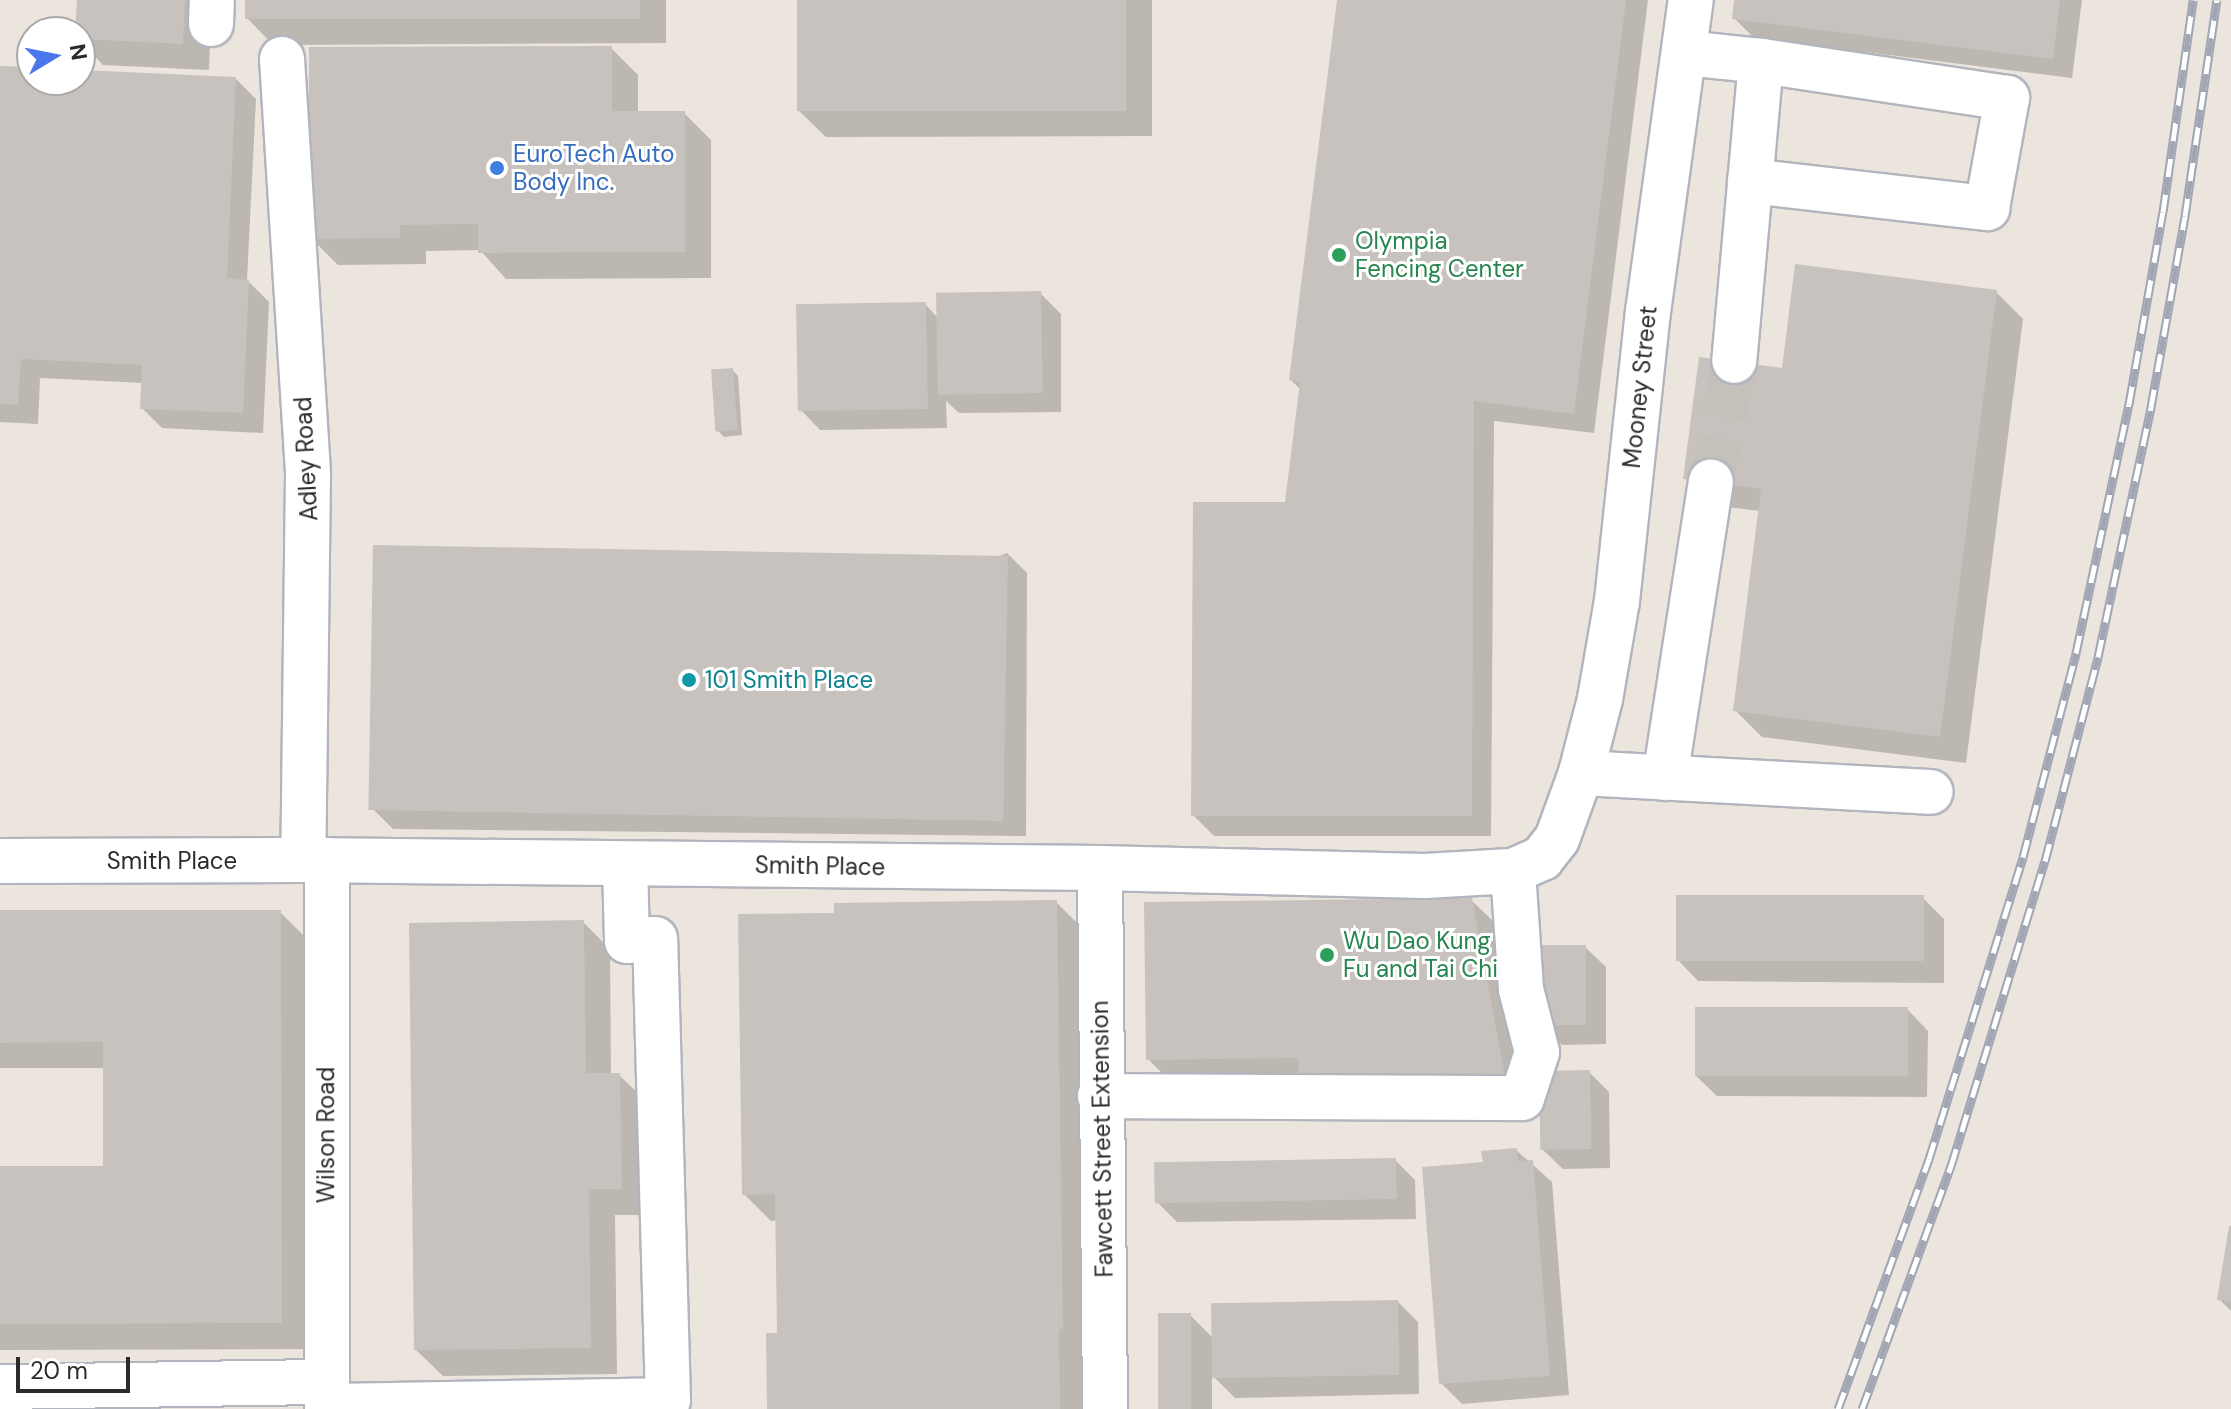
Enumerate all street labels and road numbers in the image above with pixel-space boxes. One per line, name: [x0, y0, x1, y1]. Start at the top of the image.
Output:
street label: Mooney Street: [1617, 304, 1663, 470]
street label: Adley Road: [288, 396, 324, 522]
street label: Smith Place: [107, 847, 237, 875]
street label: Smith Place: [755, 850, 885, 882]
street label: Fawcett Street Extension: [1085, 1000, 1119, 1278]
street label: Wilson Road: [312, 1067, 340, 1203]

